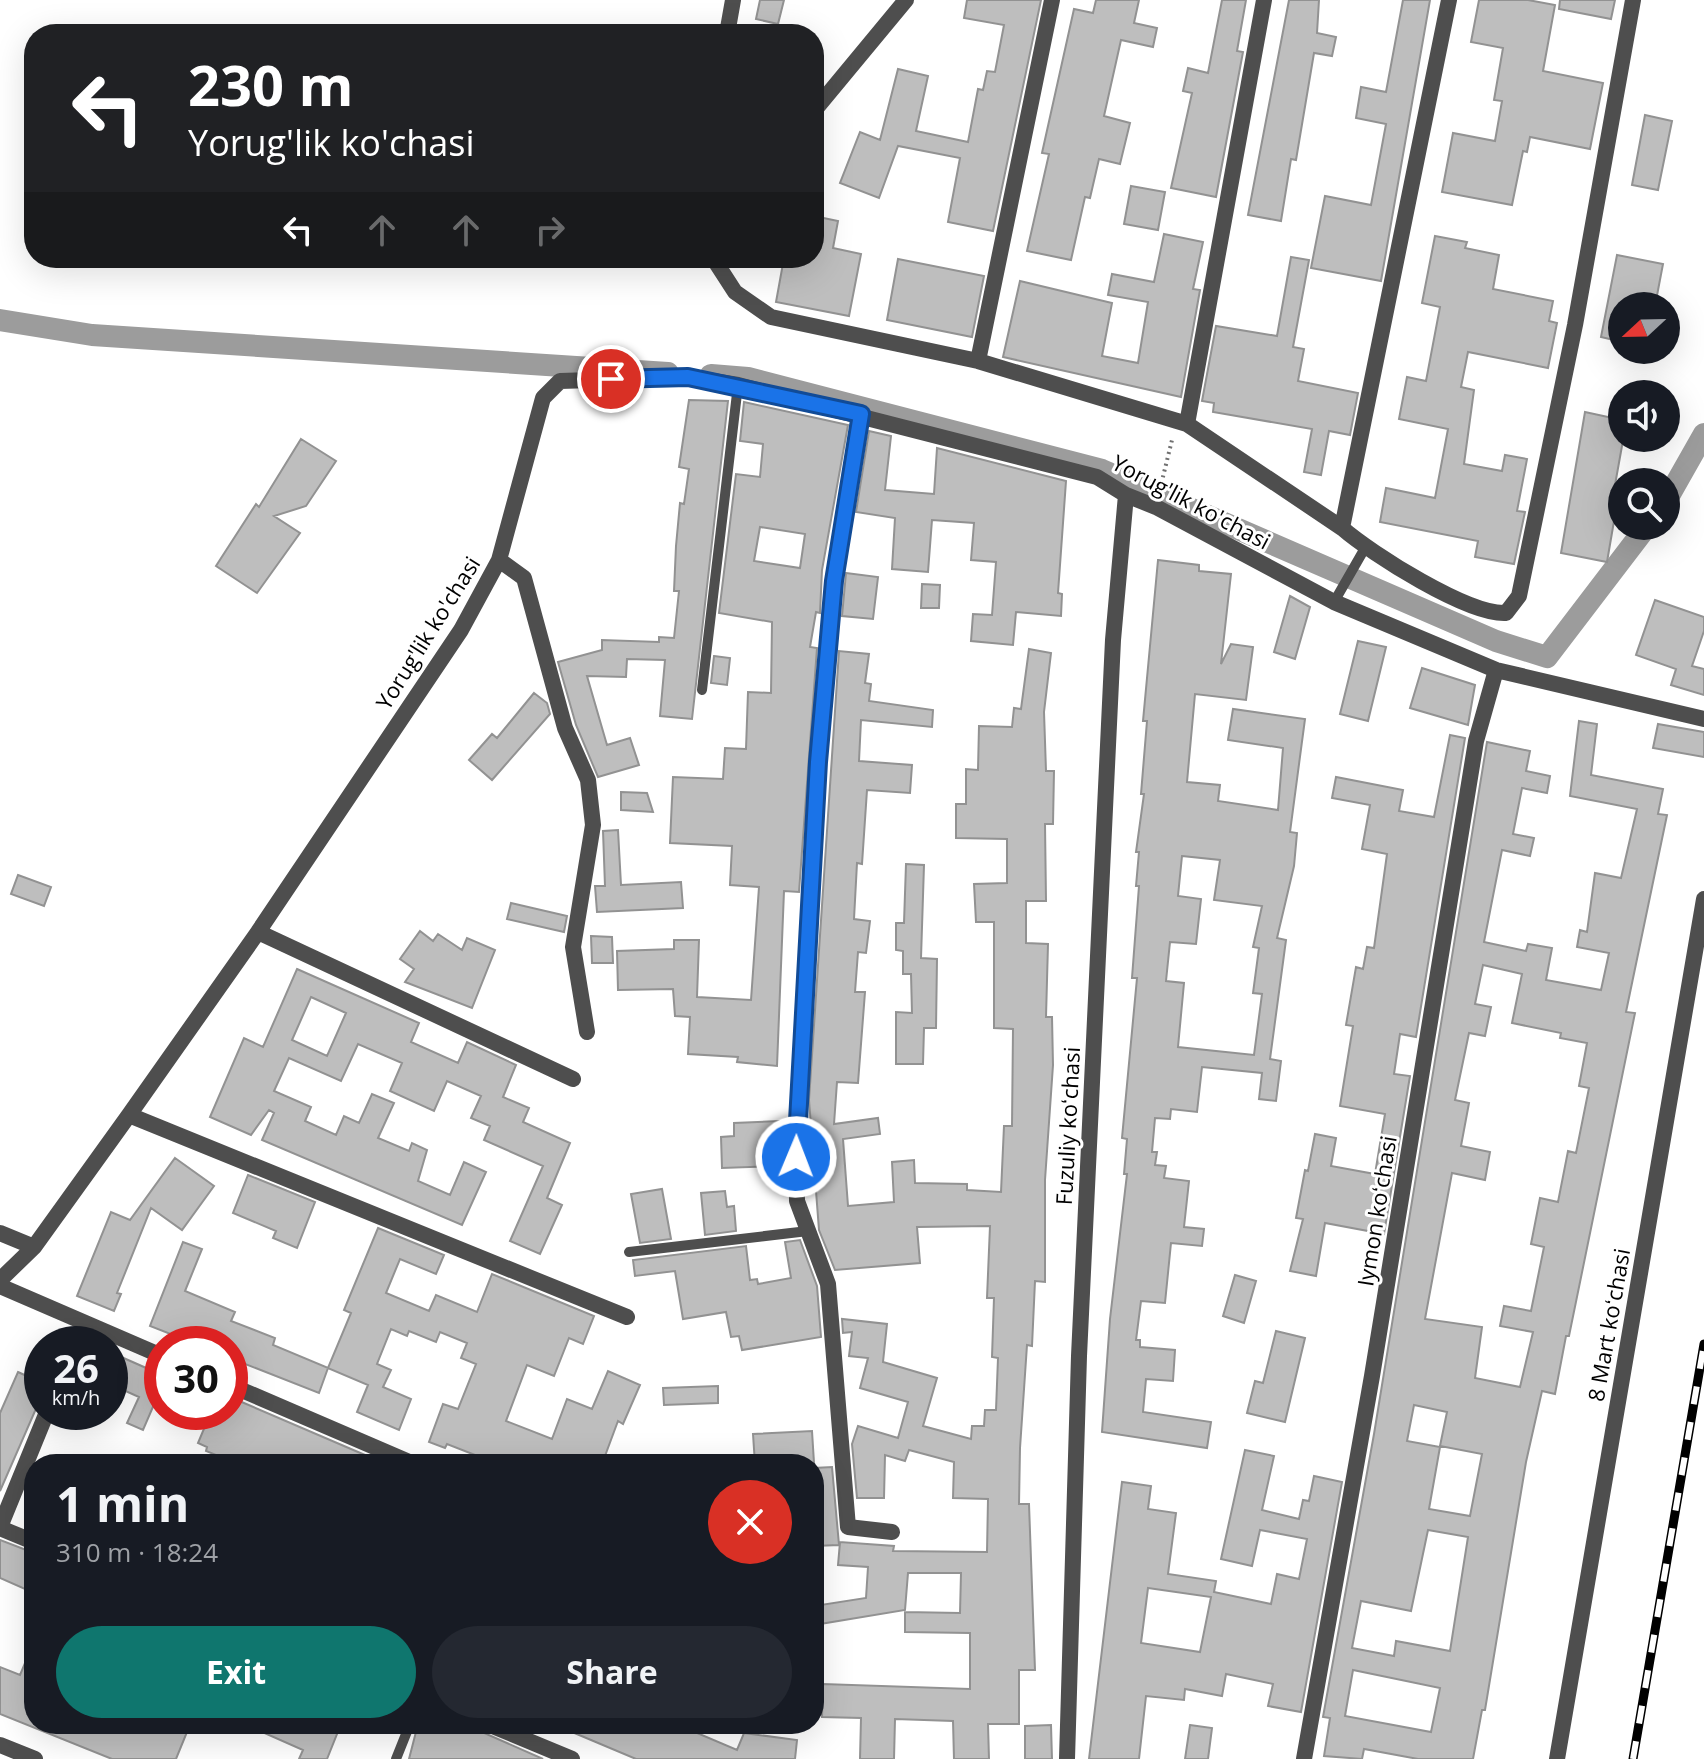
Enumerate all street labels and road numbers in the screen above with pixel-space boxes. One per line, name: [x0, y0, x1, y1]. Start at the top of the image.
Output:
street label: Yorug'lik ko'chasi: [1107, 447, 1276, 555]
street label: Yorug'lik ko'chasi: [368, 550, 486, 715]
street label: Fuzuliy koʻchasi: [1048, 1046, 1086, 1206]
street label: Iymon koʻchasi: [1349, 1133, 1403, 1288]
street label: 8 Mart koʻchasi: [1580, 1246, 1636, 1404]

